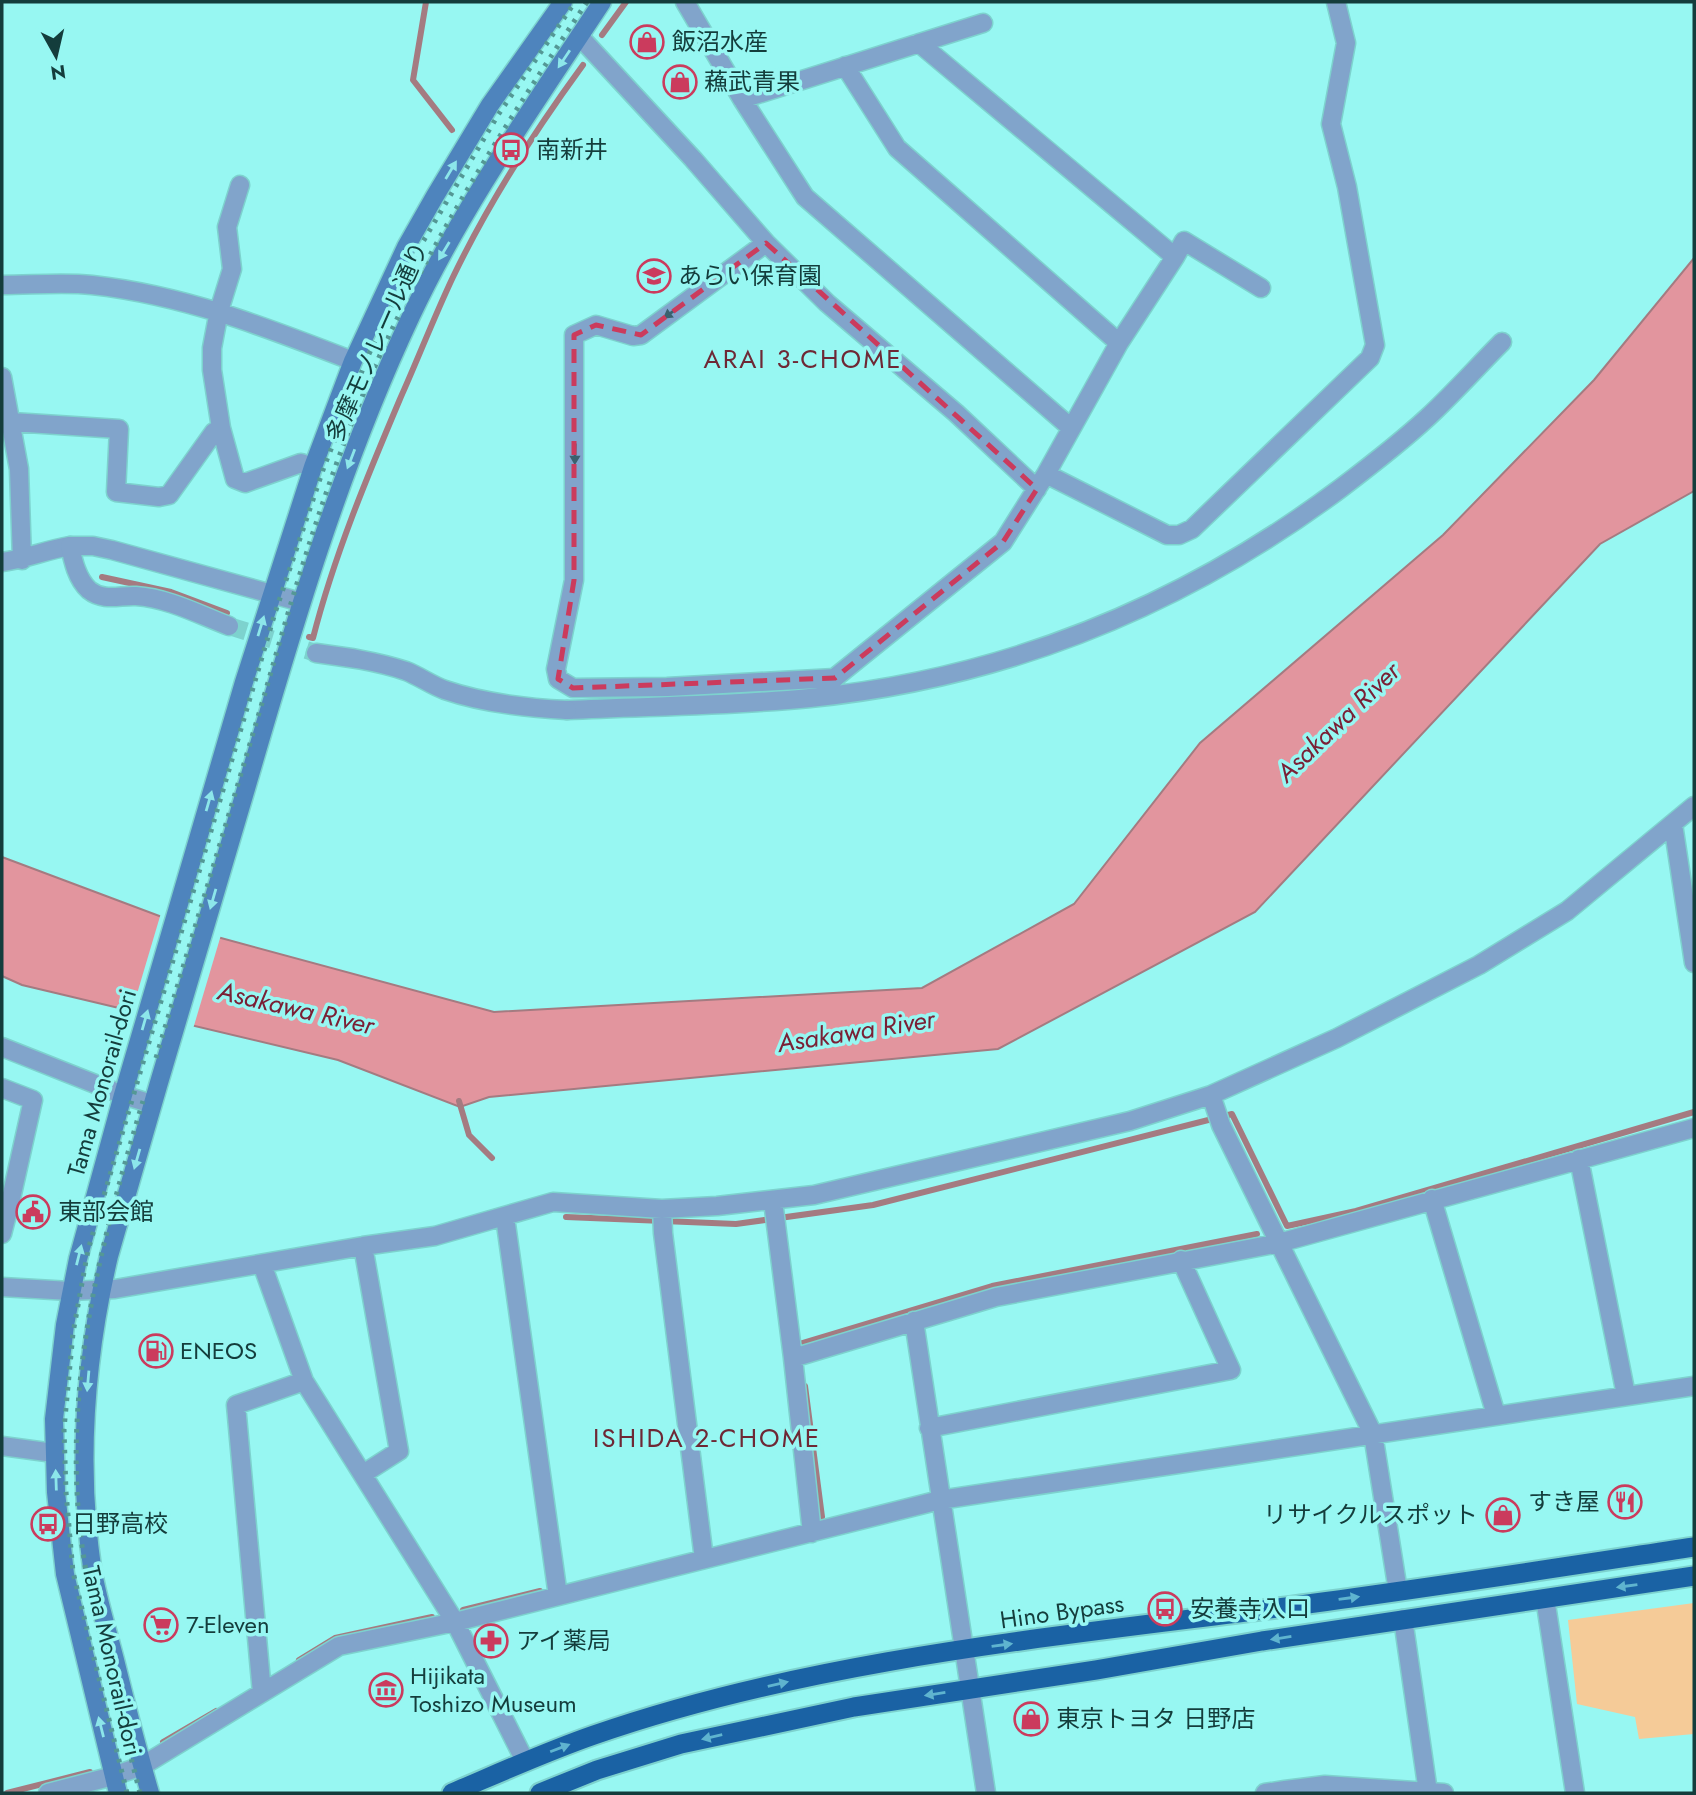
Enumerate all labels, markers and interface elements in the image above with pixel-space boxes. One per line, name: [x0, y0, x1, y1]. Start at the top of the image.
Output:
north arrow: [21, 21, 91, 91]
shop icon: 飯沼水産: [628, 23, 666, 61]
place label: 飯沼水産: [672, 24, 768, 59]
one-way arrow: [558, 49, 571, 68]
text: N: [49, 58, 68, 87]
shop icon: 蘓武青果: [661, 63, 699, 101]
place label: 蘓武青果: [704, 64, 800, 99]
bus stop icon: 南新井: [492, 131, 530, 169]
place label: 南新井: [536, 132, 608, 167]
one-way arrow: [444, 160, 457, 179]
street label: 多摩モノレール通り: [317, 236, 436, 448]
one-way arrow: [437, 242, 450, 261]
school or university icon: あらい保育園: [635, 257, 673, 295]
place label: あらい保育園: [678, 258, 822, 293]
one-way arrow: [663, 305, 681, 319]
district label: ARAI 3-CHOME: [703, 340, 903, 378]
one-way arrow: [569, 444, 581, 466]
one-way arrow: [345, 448, 356, 469]
one-way arrow: [257, 615, 267, 636]
water label: Asakawa River: [1267, 652, 1409, 792]
one-way arrow: [204, 790, 215, 812]
one-way arrow: [208, 888, 218, 909]
water label: Asakawa River: [213, 971, 379, 1045]
street label: Tama Monorail-dori: [58, 985, 145, 1181]
water label: Asakawa River: [774, 1000, 939, 1062]
one-way arrow: [141, 1009, 151, 1030]
one-way arrow: [131, 1149, 141, 1170]
public building icon: 東部会館: [14, 1193, 52, 1231]
place label: 東部会館: [58, 1194, 154, 1229]
one-way arrow: [74, 1243, 85, 1265]
fuel station icon: ENEOS: [137, 1332, 175, 1370]
place label: ENEOS: [180, 1333, 257, 1368]
one-way arrow: [82, 1370, 93, 1392]
district label: ISHIDA 2-CHOME: [593, 1419, 821, 1457]
one-way arrow: [50, 1469, 61, 1491]
restaurant icon: すき屋: [1606, 1483, 1644, 1521]
place label: すき屋: [1528, 1484, 1600, 1519]
shop icon: リサイクルスポット: [1484, 1496, 1522, 1534]
place label: リサイクルスポット: [1263, 1497, 1478, 1532]
bus stop icon: 日野高校: [29, 1505, 67, 1543]
place label: 日野高校: [72, 1506, 168, 1541]
street label: Tama Monorail-dori: [74, 1563, 151, 1759]
one-way arrow: [1616, 1581, 1638, 1592]
street label: Hino Bypass: [998, 1585, 1126, 1638]
bus stop icon: 安養寺入口: [1146, 1590, 1184, 1628]
place label: 安養寺入口: [1190, 1591, 1310, 1626]
one-way arrow: [1338, 1592, 1360, 1603]
supermarket icon: 7-Eleven: [142, 1606, 180, 1644]
place label: 7-Eleven: [186, 1607, 270, 1642]
pharmacy icon: アイ薬局: [472, 1622, 510, 1660]
place label: アイ薬局: [516, 1623, 611, 1658]
one-way arrow: [1270, 1633, 1292, 1644]
one-way arrow: [991, 1639, 1013, 1650]
place label: Hijikata Toshizo Museum: [410, 1658, 577, 1721]
museum icon: Hijikata Toshizo Museum: [367, 1671, 405, 1709]
one-way arrow: [767, 1679, 789, 1690]
one-way arrow: [924, 1689, 946, 1700]
shop icon: 東京トヨタ 日野店: [1012, 1700, 1050, 1738]
place label: 東京トヨタ 日野店: [1056, 1701, 1255, 1736]
one-way arrow: [95, 1716, 106, 1738]
one-way arrow: [701, 1731, 723, 1742]
one-way arrow: [550, 1742, 571, 1753]

